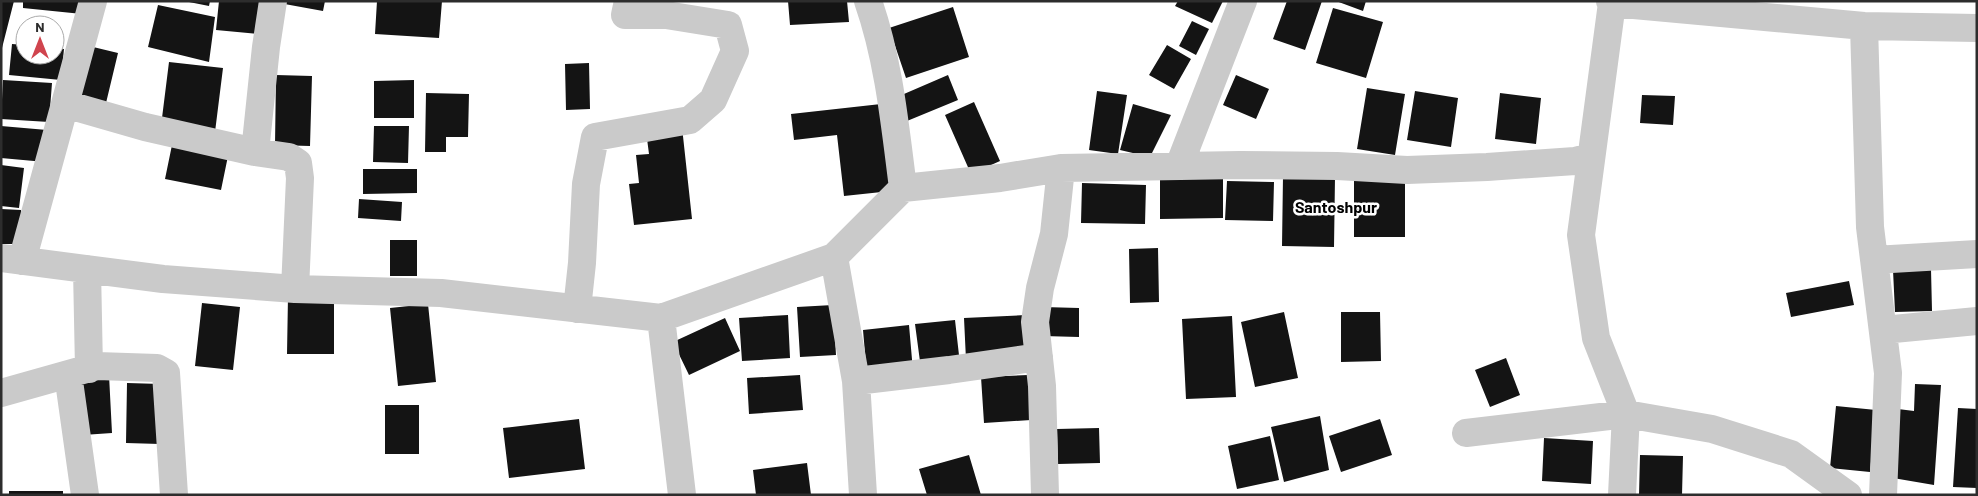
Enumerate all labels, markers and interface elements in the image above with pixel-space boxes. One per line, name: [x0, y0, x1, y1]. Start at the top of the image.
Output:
north arrow: [15, 15, 65, 65]
text: N: [35, 18, 45, 35]
district label: Santoshpur: [1295, 197, 1377, 216]

